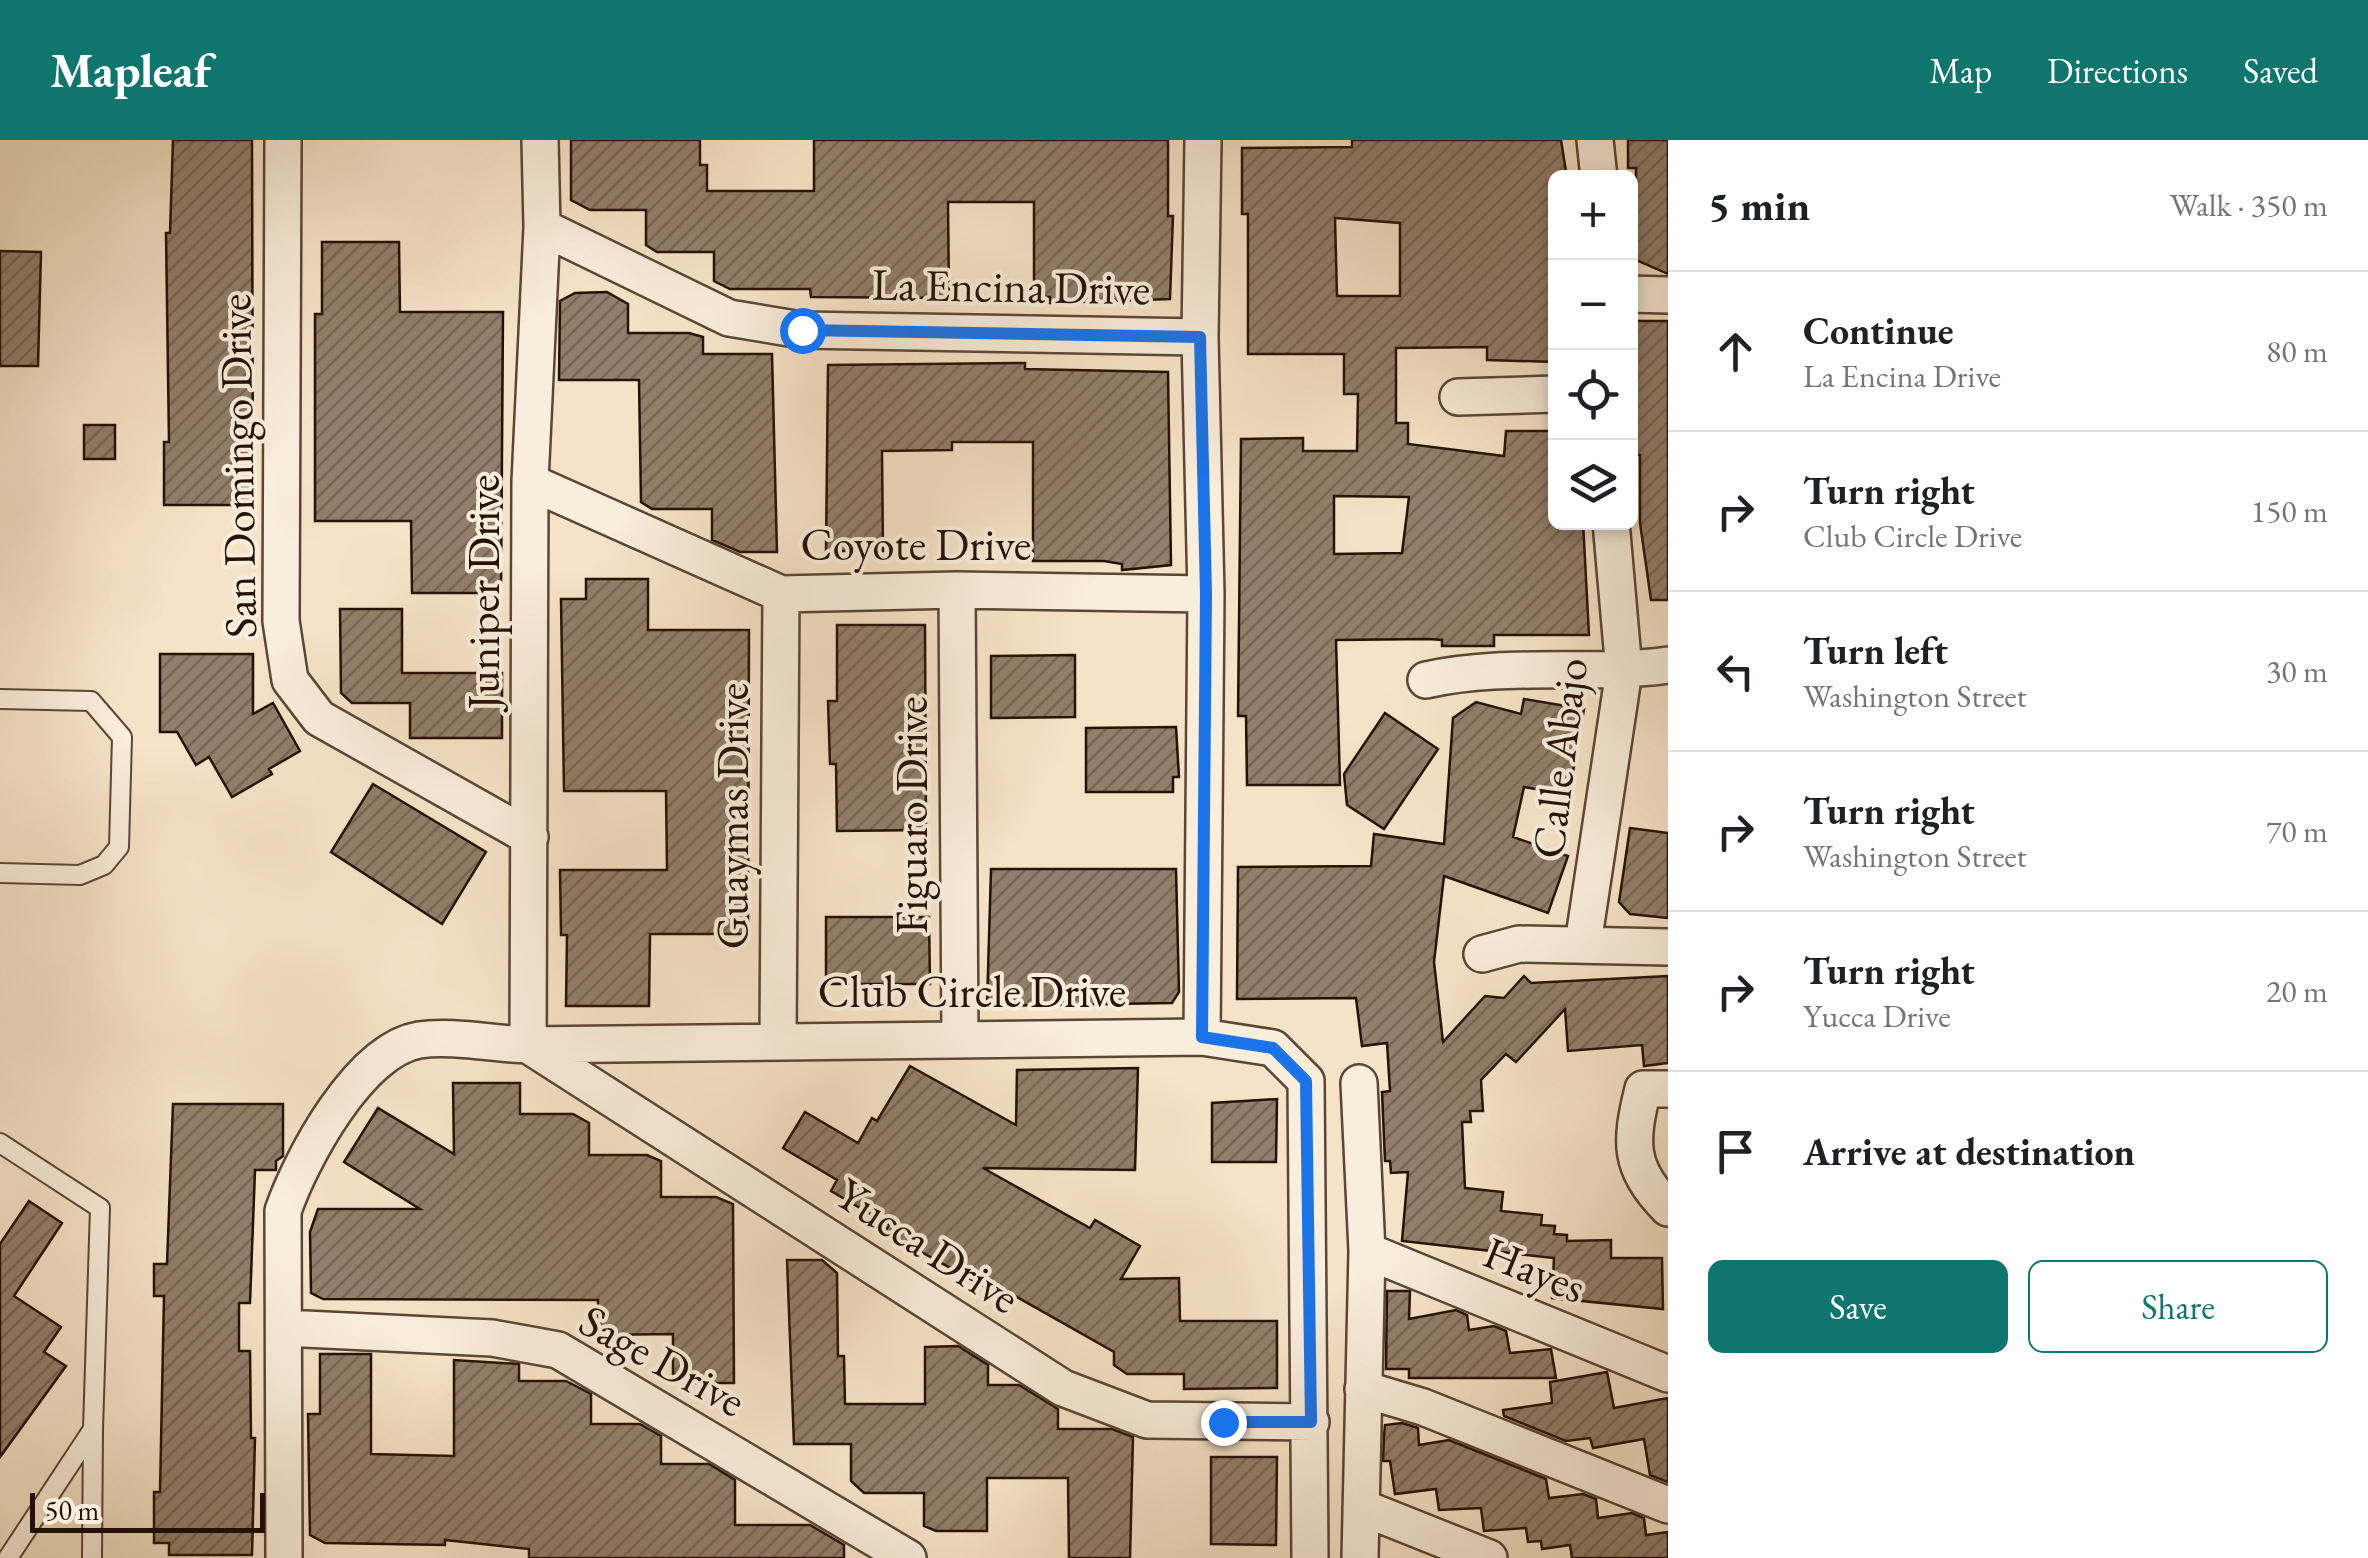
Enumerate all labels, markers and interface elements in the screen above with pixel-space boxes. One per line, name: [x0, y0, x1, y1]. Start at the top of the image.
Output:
text: Mapleaf: [50, 39, 211, 101]
text: Map: [1929, 48, 1992, 93]
text: Directions: [2047, 48, 2188, 93]
text: Saved: [2243, 48, 2318, 93]
map controls: [1548, 170, 1638, 530]
button: +: [1548, 170, 1638, 260]
text: 5 min: [1708, 178, 1810, 233]
text: Walk · 350 m: [2170, 184, 2328, 226]
street label: La Encina Drive: [871, 255, 1151, 317]
button: −: [1548, 260, 1638, 350]
street label: San Domingo Drive: [205, 293, 269, 639]
text: Continue: [1803, 306, 1954, 355]
route start: [780, 308, 826, 354]
icon: ahead: [1708, 324, 1763, 379]
text: 80 m: [2266, 330, 2328, 372]
button: locate: [1548, 350, 1638, 440]
text: La Encina Drive: [1803, 355, 2001, 397]
button: layers: [1548, 440, 1638, 530]
text: Turn right: [1803, 466, 1975, 515]
street label: Juniper Drive: [454, 475, 512, 713]
icon: right: [1708, 484, 1763, 539]
text: 150 m: [2251, 490, 2328, 532]
street label: Coyote Drive: [801, 515, 1031, 573]
text: Club Circle Drive: [1803, 515, 2022, 557]
text: Turn left: [1803, 626, 1948, 675]
icon: left: [1708, 644, 1763, 699]
text: 30 m: [2266, 650, 2328, 692]
street label: Calle Abajo: [1518, 655, 1600, 861]
text: Washington Street: [1803, 675, 2027, 717]
street label: Guaymas Drive: [703, 683, 761, 949]
street label: Figuaro Drive: [882, 696, 940, 934]
text: Turn right: [1803, 786, 1975, 835]
icon: right: [1708, 804, 1763, 859]
text: 70 m: [2266, 810, 2328, 852]
text: Washington Street: [1803, 835, 2027, 877]
text: Turn right: [1803, 946, 1975, 995]
street label: Club Circle Drive: [818, 962, 1126, 1020]
icon: right: [1708, 964, 1763, 1019]
text: 20 m: [2266, 970, 2328, 1012]
text: Yucca Drive: [1803, 995, 1951, 1037]
icon: arrive: [1708, 1124, 1763, 1179]
text: Arrive at destination: [1803, 1127, 2135, 1176]
street label: Yucca Drive: [825, 1164, 1031, 1326]
street label: Hayes: [1476, 1223, 1594, 1315]
button: Save: [1708, 1260, 2008, 1353]
button: Share: [2028, 1260, 2328, 1353]
street label: Sage Drive: [570, 1291, 756, 1429]
route end: [1201, 1400, 1247, 1446]
scale bar: [30, 1488, 265, 1532]
text: 50 m: [45, 1492, 99, 1528]

